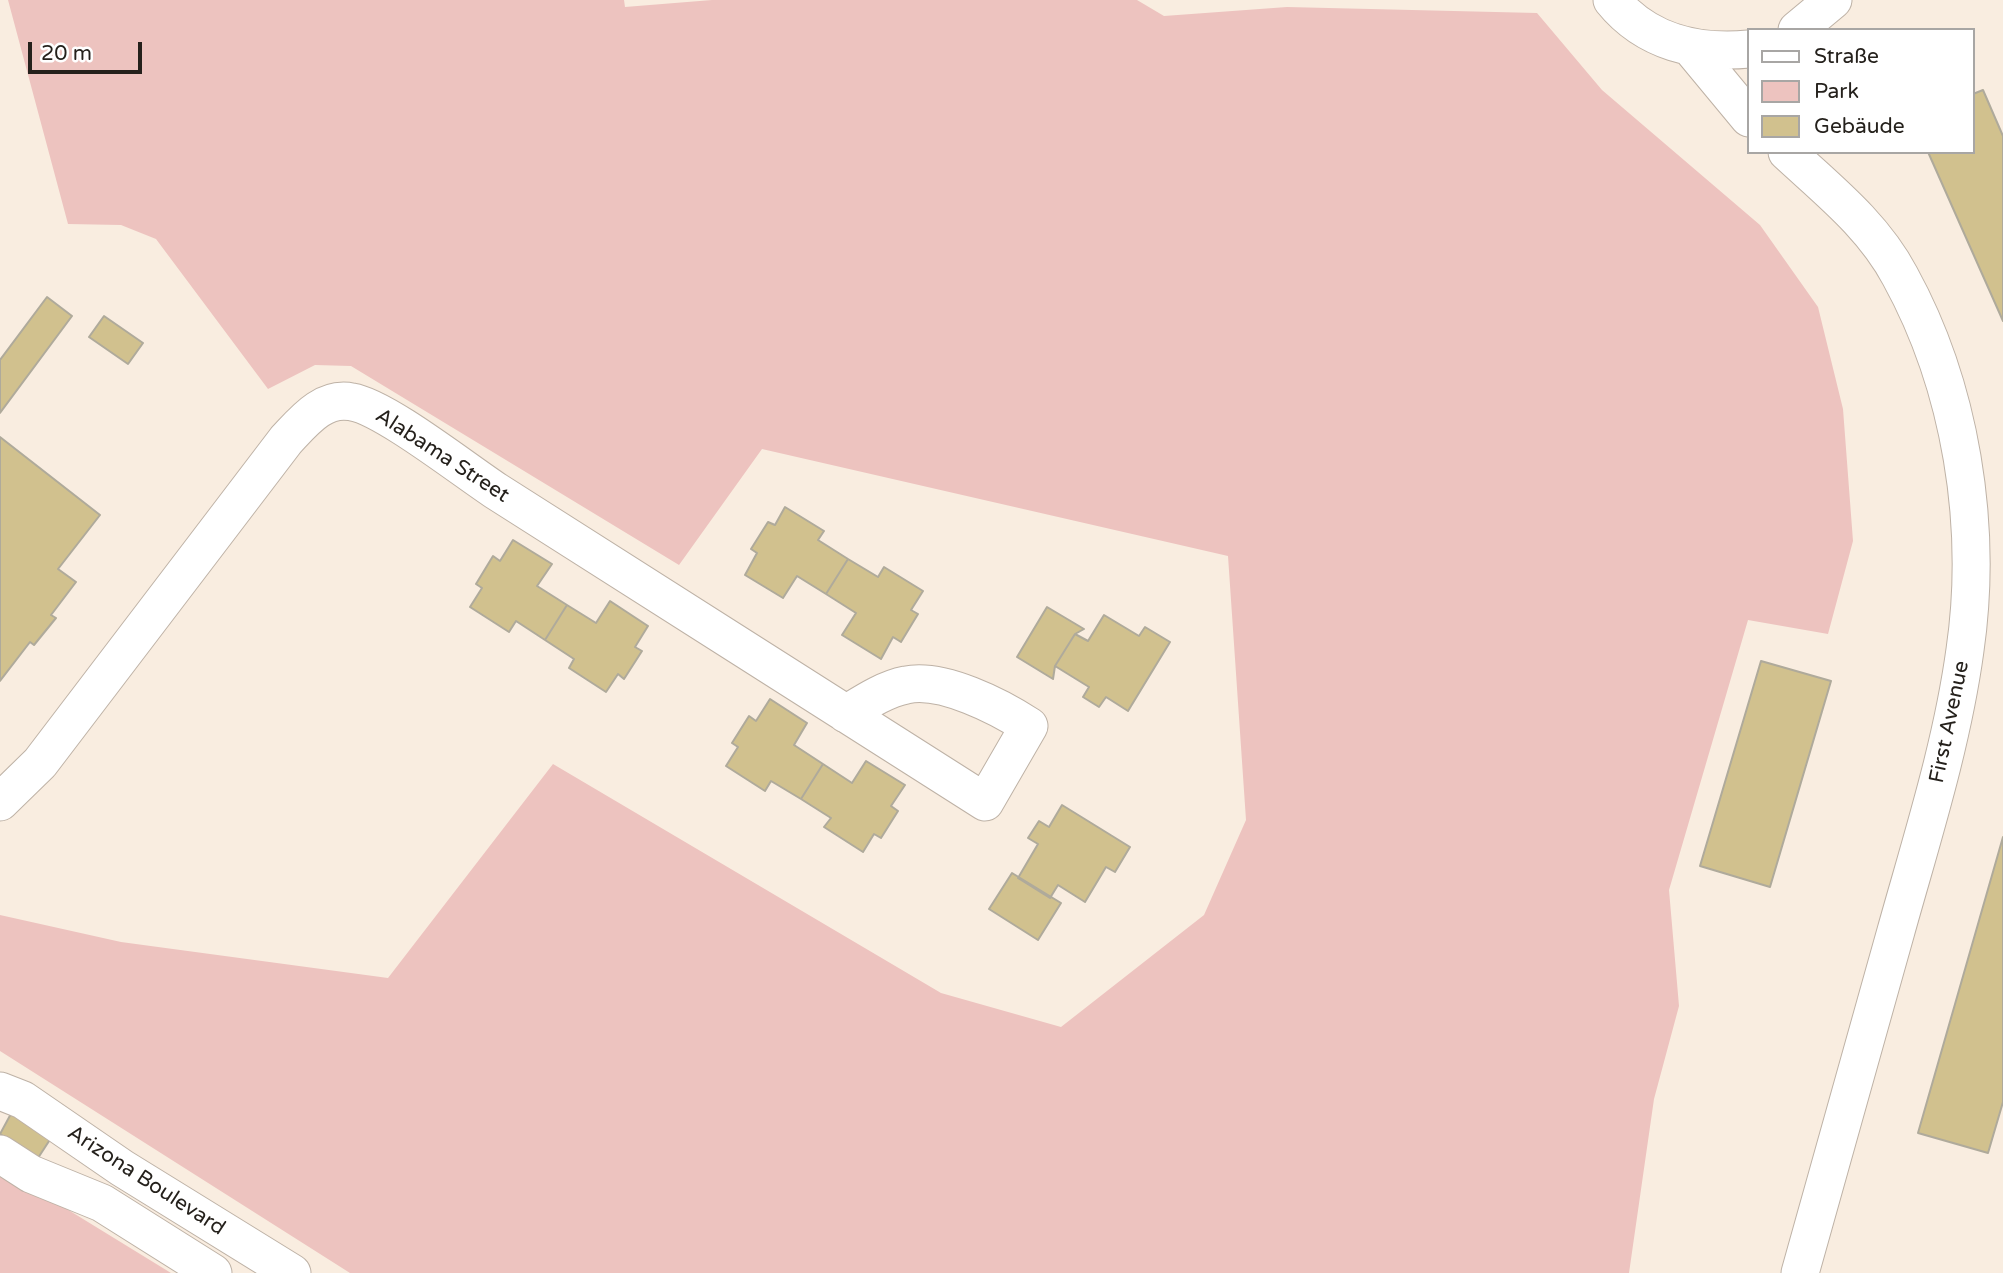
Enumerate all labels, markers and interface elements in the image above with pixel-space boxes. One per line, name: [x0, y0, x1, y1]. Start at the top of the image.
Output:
scale bar: [32, 28, 145, 72]
legend: [1748, 28, 1975, 154]
text: 20 m: [41, 41, 92, 66]
text: Straße: [1814, 44, 1879, 69]
text: Park: [1814, 79, 1859, 104]
text: Gebäude: [1814, 114, 1905, 139]
street label: Alabama Street: [370, 403, 514, 509]
street label: First Avenue: [1925, 659, 1975, 785]
street label: Arizona Boulevard: [62, 1121, 230, 1241]

